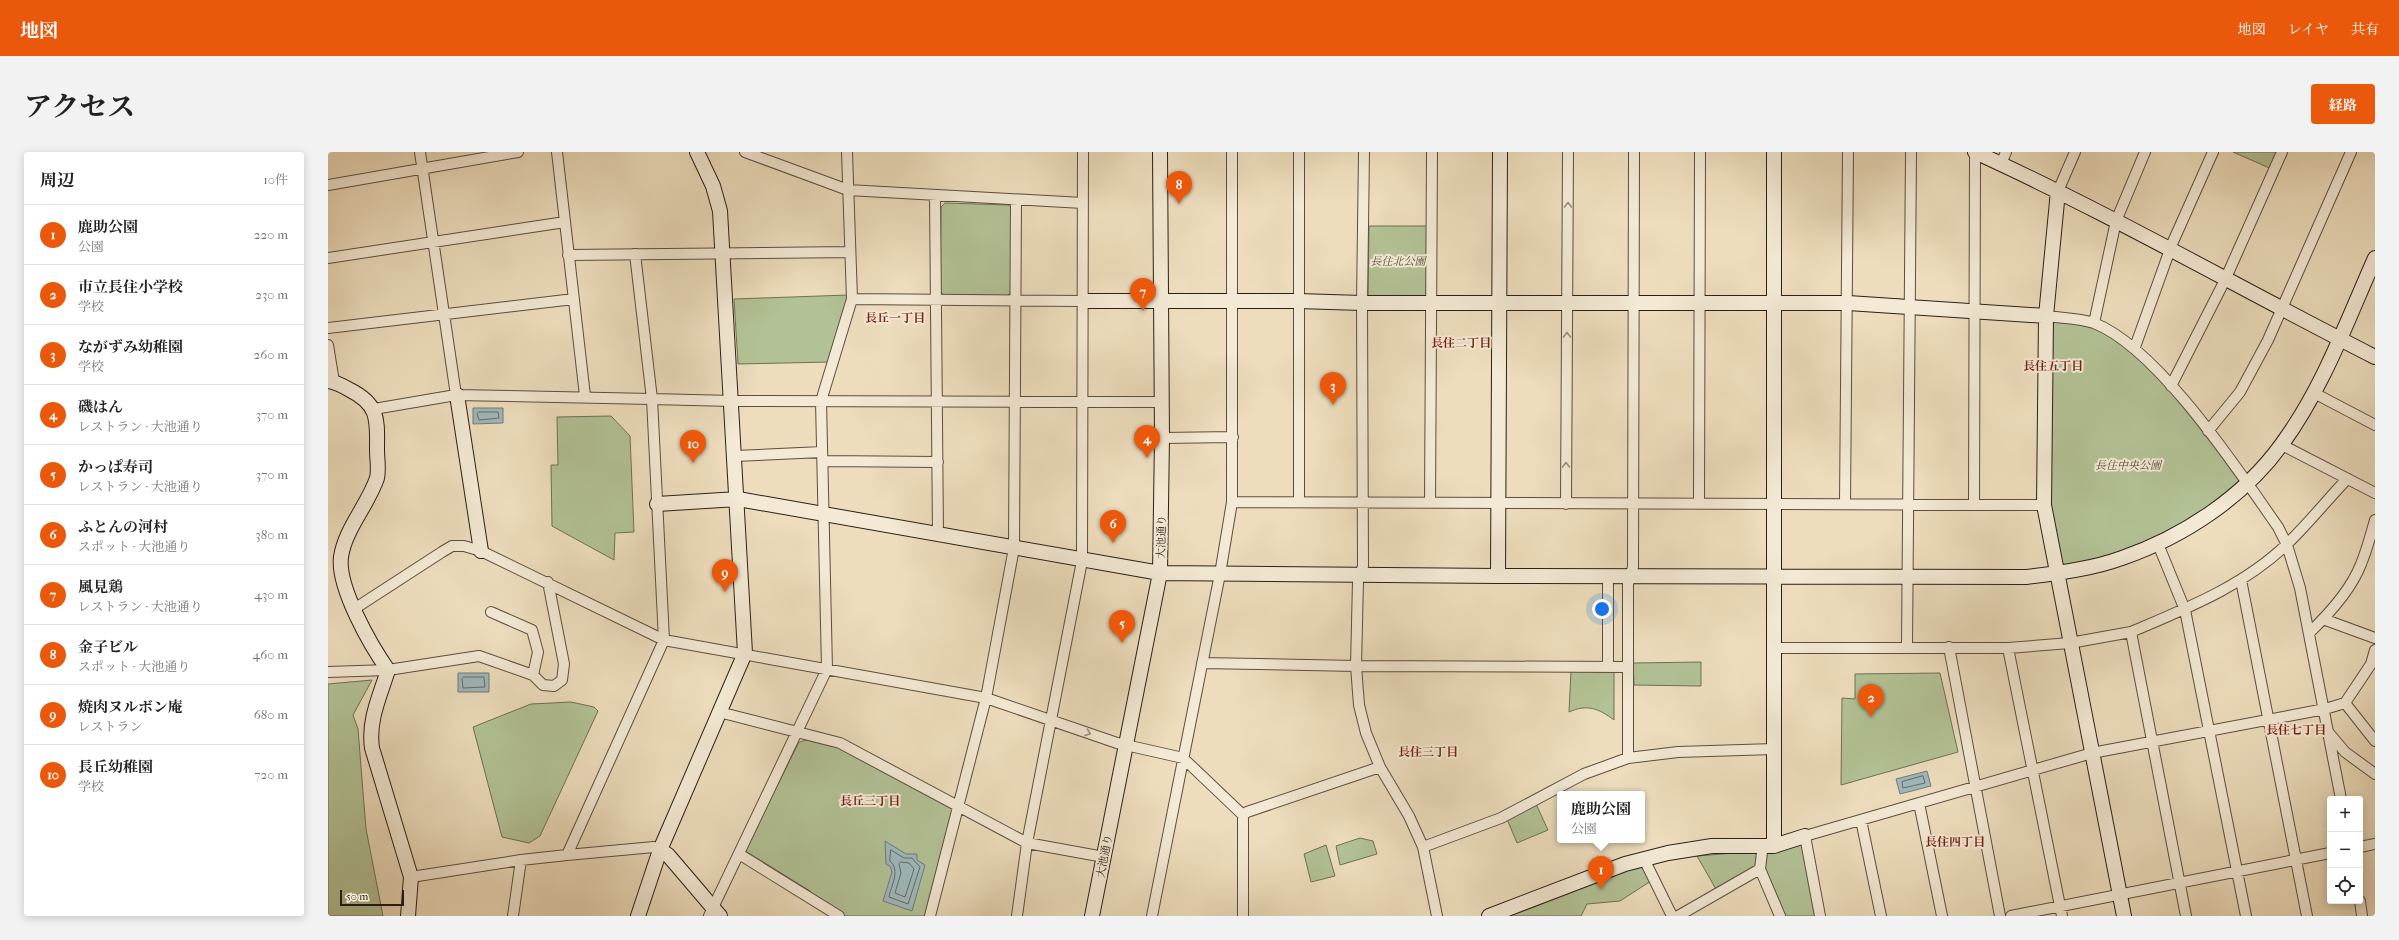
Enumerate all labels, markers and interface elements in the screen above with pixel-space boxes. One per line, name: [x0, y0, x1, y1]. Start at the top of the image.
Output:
text: 地図: [20, 20, 58, 42]
text: 地図: [2238, 21, 2266, 38]
text: レイヤ: [2288, 21, 2329, 38]
text: 共有: [2351, 21, 2379, 38]
button: 経路: [2311, 84, 2375, 124]
text: アクセス: [24, 90, 135, 123]
text: 周辺: [40, 170, 74, 190]
pin: 8: [1166, 171, 1192, 204]
text: 10件: [263, 172, 288, 187]
one-way arrow: [1564, 202, 1572, 208]
text: 鹿助公園: [78, 218, 138, 236]
text: 1: [51, 227, 55, 242]
text: 220 m: [254, 227, 288, 242]
text: 公園: [78, 239, 104, 254]
park label: 長住北公園: [1371, 255, 1427, 268]
text: 市立長住小学校: [78, 278, 183, 296]
pin: 7: [1130, 278, 1156, 311]
text: 2: [50, 287, 56, 302]
text: 230 m: [255, 287, 288, 302]
text: 学校: [78, 299, 104, 314]
district label: 長丘一丁目: [865, 311, 925, 325]
one-way arrow: [1563, 332, 1571, 338]
district label: 長住二丁目: [1431, 336, 1491, 350]
text: ながずみ幼稚園: [78, 338, 183, 356]
text: 3: [50, 347, 56, 362]
text: 260 m: [254, 347, 288, 362]
text: 学校: [78, 359, 104, 374]
district label: 長住五丁目: [2023, 359, 2083, 373]
pin: 3: [1320, 372, 1346, 405]
text: 磯はん: [78, 398, 123, 416]
text: 4: [49, 407, 57, 422]
text: 370 m: [256, 407, 288, 422]
text: レストラン · 大池通り: [78, 419, 203, 434]
pin: 4: [1134, 425, 1160, 458]
pin: 10: [680, 430, 706, 463]
text: かっぱ寿司: [78, 458, 153, 476]
park label: 長住中央公園: [2095, 459, 2163, 472]
one-way arrow: [1562, 462, 1570, 468]
text: 5: [50, 467, 56, 482]
text: 370 m: [256, 467, 288, 482]
text: レストラン · 大池通り: [78, 479, 203, 494]
pin: 6: [1100, 510, 1126, 543]
street label: 大池通り: [1155, 515, 1168, 559]
text: ふとんの河村: [78, 518, 168, 536]
text: 6: [49, 527, 57, 542]
text: 380 m: [255, 527, 288, 542]
text: スポット · 大池通り: [78, 539, 190, 554]
pin: 9: [712, 559, 738, 592]
text: 風見鶏: [78, 578, 123, 596]
text: 7: [50, 587, 56, 602]
text: 430 m: [254, 587, 288, 602]
text: レストラン · 大池通り: [78, 599, 203, 614]
your location: [1592, 599, 1612, 619]
pin: 5: [1109, 610, 1135, 643]
text: 金子ビル: [78, 638, 138, 656]
text: 8: [50, 647, 56, 662]
text: 460 m: [253, 647, 288, 662]
text: スポット · 大池通り: [78, 659, 190, 674]
pin: 2: [1858, 684, 1884, 717]
text: 焼肉ヌルボン庵: [78, 698, 183, 716]
text: 9: [50, 707, 56, 722]
text: 680 m: [254, 707, 288, 722]
text: レストラン: [78, 719, 143, 734]
district label: 長住七丁目: [2266, 723, 2326, 737]
one-way arrow: [1085, 729, 1092, 737]
district label: 長住三丁目: [1398, 745, 1458, 759]
text: 長丘幼稚園: [78, 758, 153, 776]
text: 10: [47, 767, 59, 782]
text: 720 m: [254, 767, 288, 782]
text: 学校: [78, 779, 104, 794]
popup: [1557, 791, 1645, 843]
district label: 長丘三丁目: [840, 794, 900, 808]
map controls: [2327, 796, 2363, 904]
button: +: [2327, 796, 2363, 832]
text: 鹿助公園: [1571, 800, 1631, 818]
text: 公園: [1571, 821, 1597, 836]
button: −: [2327, 832, 2363, 868]
street label: 大池通り: [1094, 833, 1115, 879]
district label: 長住四丁目: [1925, 835, 1985, 849]
pin: 1: [1588, 856, 1614, 889]
button: locate: [2327, 868, 2363, 904]
scale bar: [340, 888, 404, 907]
text: 50 m: [346, 890, 368, 903]

